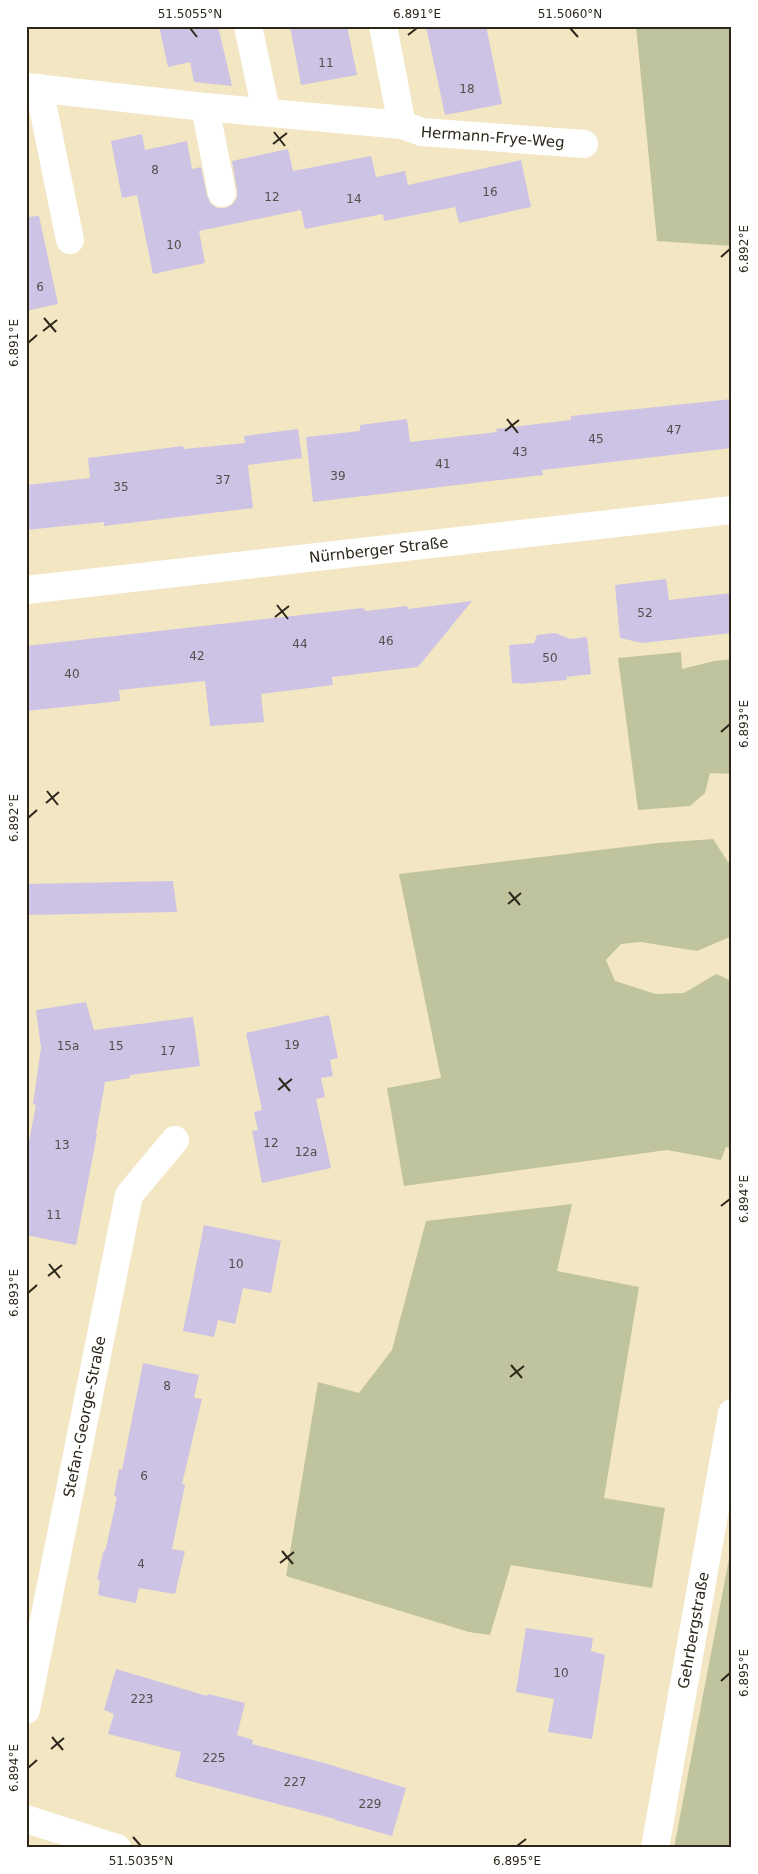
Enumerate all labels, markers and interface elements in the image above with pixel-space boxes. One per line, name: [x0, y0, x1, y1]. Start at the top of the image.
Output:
text: 51.5055°N: [158, 7, 222, 21]
text: 6.891°E: [393, 7, 441, 21]
text: 51.5060°N: [538, 7, 602, 21]
house number: 11: [318, 56, 334, 70]
house number: 18: [459, 82, 475, 96]
street label: Hermann-Frye-Weg: [420, 123, 565, 152]
house number: 8: [151, 163, 159, 177]
house number: 16: [482, 185, 498, 199]
house number: 12: [264, 190, 280, 204]
house number: 14: [346, 192, 362, 206]
text: 6.892°E: [737, 225, 751, 273]
house number: 10: [166, 238, 182, 252]
house number: 6: [36, 280, 44, 294]
text: 6.891°E: [7, 319, 21, 367]
house number: 47: [666, 423, 682, 437]
house number: 45: [588, 432, 604, 446]
house number: 43: [512, 445, 528, 459]
house number: 41: [435, 457, 451, 471]
house number: 39: [330, 469, 346, 483]
house number: 37: [215, 473, 231, 487]
house number: 35: [113, 480, 129, 494]
street label: Nürnberger Straße: [308, 533, 449, 567]
house number: 52: [637, 606, 653, 620]
house number: 46: [378, 634, 394, 648]
house number: 44: [292, 637, 308, 651]
house number: 42: [189, 649, 205, 663]
house number: 50: [542, 651, 558, 665]
house number: 40: [64, 667, 80, 681]
text: 6.893°E: [737, 700, 751, 748]
text: 6.892°E: [7, 794, 21, 842]
house number: 19: [284, 1038, 300, 1052]
house number: 15a: [57, 1039, 79, 1053]
house number: 15: [108, 1039, 124, 1053]
house number: 17: [160, 1044, 176, 1058]
house number: 12: [263, 1136, 279, 1150]
house number: 13: [54, 1138, 70, 1152]
house number: 12a: [295, 1145, 317, 1159]
text: 6.894°E: [737, 1175, 751, 1223]
house number: 11: [46, 1208, 62, 1222]
house number: 10: [228, 1257, 244, 1271]
text: 6.893°E: [7, 1269, 21, 1317]
street label: Stefan-George-Straße: [60, 1335, 110, 1499]
house number: 8: [163, 1379, 171, 1393]
house number: 6: [140, 1469, 148, 1483]
house number: 4: [137, 1557, 145, 1571]
street label: Gehrbergstraße: [674, 1570, 713, 1690]
text: 6.895°E: [737, 1649, 751, 1697]
house number: 10: [553, 1666, 569, 1680]
house number: 223: [131, 1692, 153, 1706]
text: 6.894°E: [7, 1744, 21, 1792]
house number: 225: [203, 1751, 225, 1765]
house number: 227: [284, 1775, 306, 1789]
house number: 229: [359, 1797, 381, 1811]
text: 51.5035°N: [109, 1854, 173, 1868]
text: 6.895°E: [493, 1854, 541, 1868]

